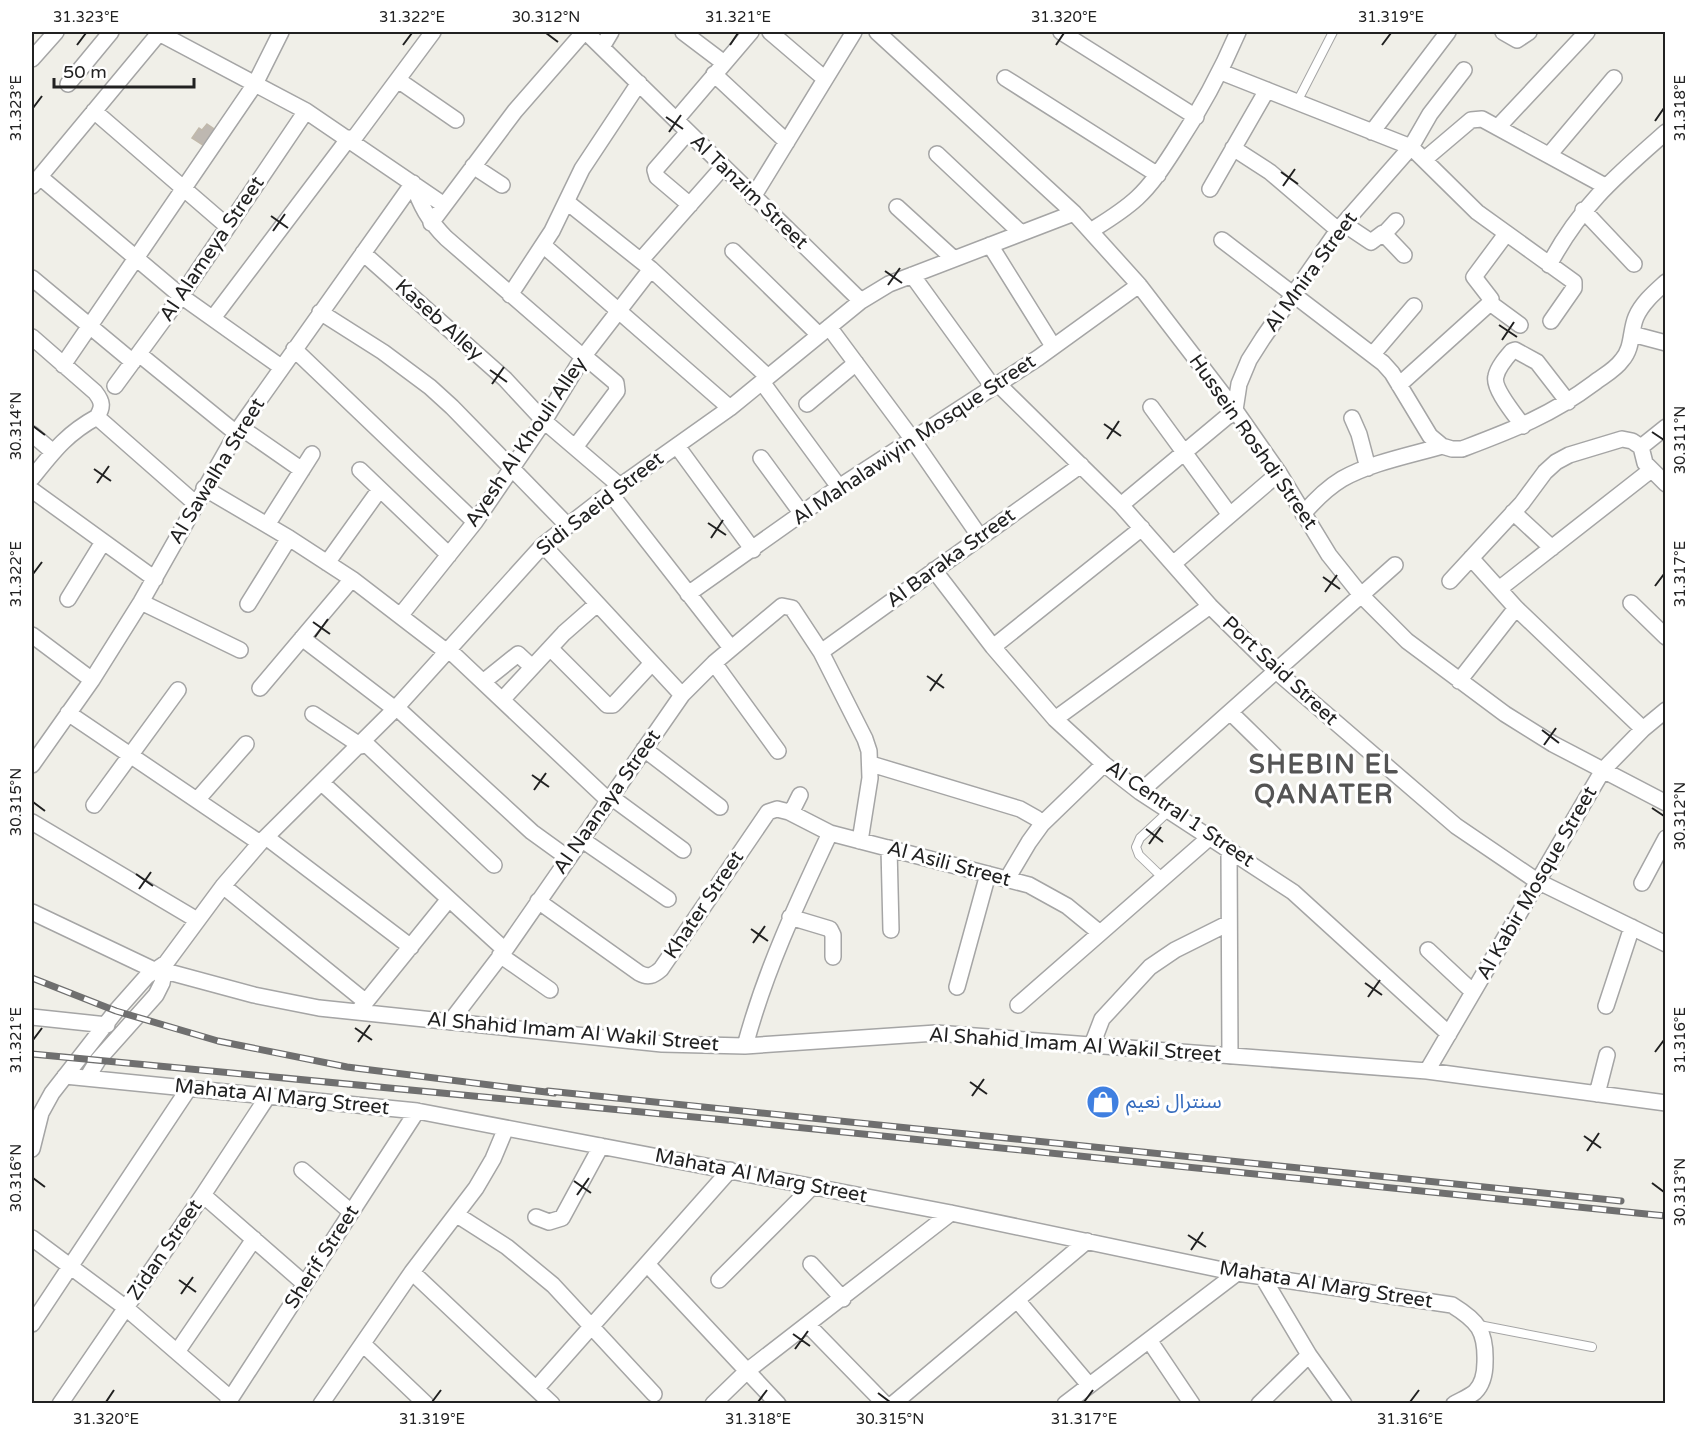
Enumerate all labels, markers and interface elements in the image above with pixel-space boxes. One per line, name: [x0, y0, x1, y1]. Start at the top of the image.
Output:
text: 31.323°E: [53, 8, 119, 26]
text: 31.322°E: [379, 8, 445, 26]
text: 30.312°N: [512, 8, 580, 26]
text: 31.321°E: [705, 8, 771, 26]
text: 31.320°E: [1031, 8, 1097, 26]
text: 31.319°E: [1358, 8, 1424, 26]
scale bar: [54, 51, 194, 89]
text: 50 m: [63, 61, 107, 83]
text: 31.323°E: [7, 75, 25, 141]
text: 31.318°E: [1671, 75, 1689, 141]
street label: Al Tanzim Street: [685, 130, 813, 255]
street label: Al Alameya Street: [155, 172, 270, 326]
street label: Al Mnira Street: [1259, 207, 1363, 337]
street label: Kaseb Alley: [390, 274, 488, 366]
street label: Al Mahalawiyin Mosque Street: [788, 349, 1040, 531]
street label: Hussein Roshdi Street: [1184, 350, 1323, 534]
street label: Ayesh Al Khouli Alley: [460, 352, 592, 532]
text: 30.314°N: [7, 392, 25, 460]
street label: Al Sawalha Street: [164, 393, 270, 548]
text: 30.311°N: [1671, 406, 1689, 474]
street label: Sidi Saeid Street: [532, 447, 669, 561]
street label: Al Baraka Street: [882, 503, 1020, 613]
text: 31.322°E: [7, 541, 25, 607]
text: 31.317°E: [1671, 541, 1689, 607]
street label: Port Said Street: [1217, 611, 1343, 731]
street label: Al Naanaya Street: [548, 725, 666, 879]
district label: SHEBIN EL QANATER: [1249, 749, 1399, 810]
street label: Al Central 1 Street: [1101, 756, 1259, 873]
text: 30.315°N: [7, 768, 25, 836]
street label: Al Kabir Mosque Street: [1472, 782, 1602, 984]
text: 30.312°N: [1671, 782, 1689, 850]
street label: Al Asili Street: [885, 836, 1014, 892]
street label: Khater Street: [659, 846, 749, 964]
text: 31.321°E: [7, 1007, 25, 1073]
street label: Al Shahid Imam Al Wakil Street: [426, 1007, 720, 1057]
text: 31.316°E: [1671, 1007, 1689, 1073]
street label: Al Shahid Imam Al Wakil Street: [928, 1023, 1222, 1067]
street label: Mahata Al Marg Street: [173, 1074, 391, 1120]
shop icon: سنترال نعيم: [1085, 1084, 1121, 1120]
place label: سنترال نعيم: [1126, 1090, 1222, 1116]
text: 30.316°N: [7, 1144, 25, 1212]
street label: Mahata Al Marg Street: [653, 1144, 870, 1208]
text: 30.313°N: [1671, 1158, 1689, 1226]
street label: Zidan Street: [123, 1195, 208, 1305]
street label: Sherif Street: [280, 1201, 364, 1313]
street label: Mahata Al Marg Street: [1218, 1256, 1435, 1314]
text: 31.320°E: [73, 1410, 139, 1428]
text: 31.319°E: [399, 1410, 465, 1428]
text: 31.318°E: [725, 1410, 791, 1428]
text: 30.315°N: [856, 1410, 924, 1428]
text: 31.317°E: [1051, 1410, 1117, 1428]
text: 31.316°E: [1377, 1410, 1443, 1428]

